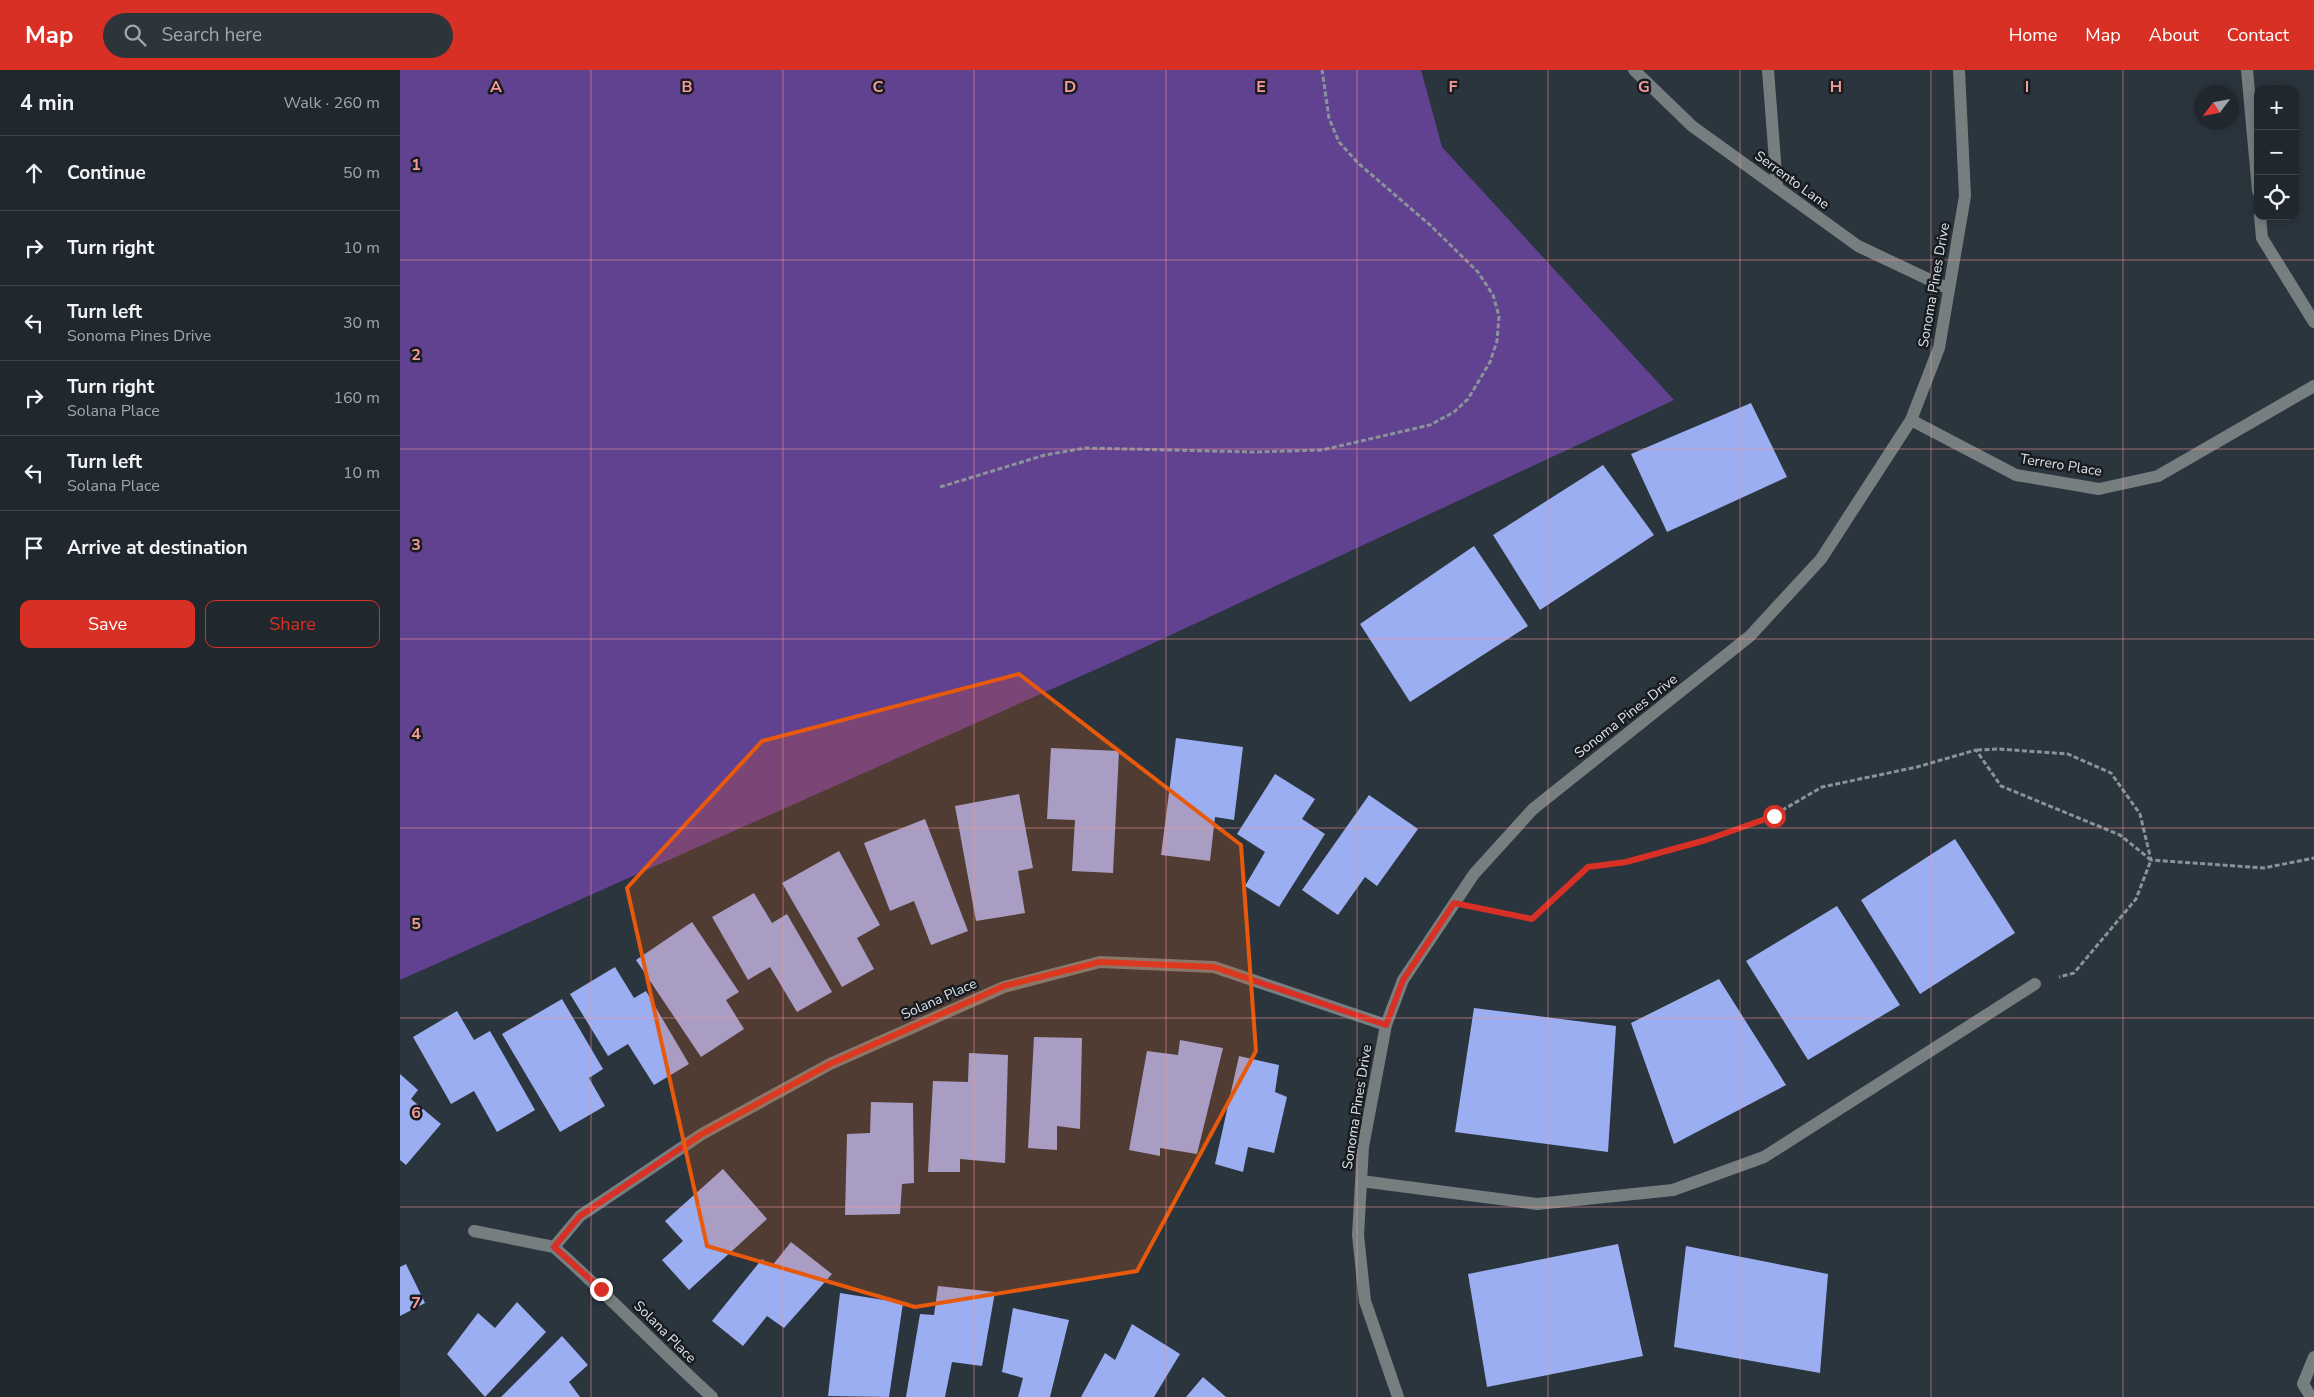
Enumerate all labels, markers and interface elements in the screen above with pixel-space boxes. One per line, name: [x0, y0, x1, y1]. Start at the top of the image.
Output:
search box: [103, 13, 453, 58]
text: Map: [25, 19, 73, 51]
icon: search: [121, 21, 149, 49]
text: Search here: [161, 22, 262, 48]
text: Home: [2009, 23, 2057, 47]
text: Map: [2085, 23, 2121, 47]
text: About: [2149, 23, 2199, 47]
text: Contact: [2227, 23, 2289, 47]
text: A: [490, 76, 502, 98]
text: B: [681, 76, 693, 98]
text: C: [873, 76, 884, 98]
text: D: [1064, 76, 1076, 98]
text: E: [1256, 76, 1266, 98]
text: F: [1449, 76, 1458, 98]
text: G: [1638, 76, 1650, 98]
text: H: [1830, 76, 1842, 98]
text: I: [2025, 76, 2029, 98]
north arrow: [2194, 85, 2239, 130]
map controls: [2254, 85, 2299, 220]
button: +: [2254, 85, 2299, 130]
text: 4 min: [20, 89, 74, 117]
text: Walk · 260 m: [284, 92, 380, 114]
button: −: [2254, 130, 2299, 175]
street label: Serrento Lane: [1751, 146, 1833, 214]
text: 1: [411, 154, 421, 176]
icon: ahead: [20, 159, 48, 187]
text: Continue: [67, 160, 146, 186]
text: 50 m: [343, 162, 380, 184]
button: locate: [2254, 175, 2299, 220]
street label: Sonoma Pines Drive: [1914, 221, 1954, 349]
icon: right: [20, 234, 48, 262]
text: Turn right: [67, 235, 154, 261]
text: 10 m: [343, 237, 380, 259]
text: Turn left: [67, 299, 142, 325]
icon: left: [20, 309, 48, 337]
text: 30 m: [343, 312, 380, 334]
text: Sonoma Pines Drive: [67, 325, 211, 347]
text: 2: [411, 344, 421, 366]
text: Turn right: [67, 374, 154, 400]
icon: right: [20, 384, 48, 412]
text: 160 m: [333, 387, 380, 409]
text: Solana Place: [67, 400, 160, 422]
text: Turn left: [67, 449, 142, 475]
street label: Terrero Place: [2019, 449, 2103, 481]
icon: left: [20, 459, 48, 487]
text: 10 m: [343, 462, 380, 484]
text: Solana Place: [67, 475, 160, 497]
icon: arrive: [20, 534, 48, 562]
text: 3: [411, 534, 421, 556]
text: Arrive at destination: [67, 535, 248, 561]
button: Save: [20, 600, 195, 648]
button: Share: [205, 600, 380, 648]
street label: Sonoma Pines Drive: [1570, 670, 1682, 762]
text: 4: [411, 723, 421, 745]
route start: [1763, 805, 1786, 828]
text: 5: [411, 913, 421, 935]
street label: Solana Place: [898, 974, 980, 1024]
street label: Sonoma Pines Drive: [1338, 1043, 1376, 1171]
text: 6: [411, 1102, 421, 1124]
route end: [590, 1278, 613, 1301]
text: 7: [411, 1292, 421, 1314]
street label: Solana Place: [630, 1297, 700, 1367]

